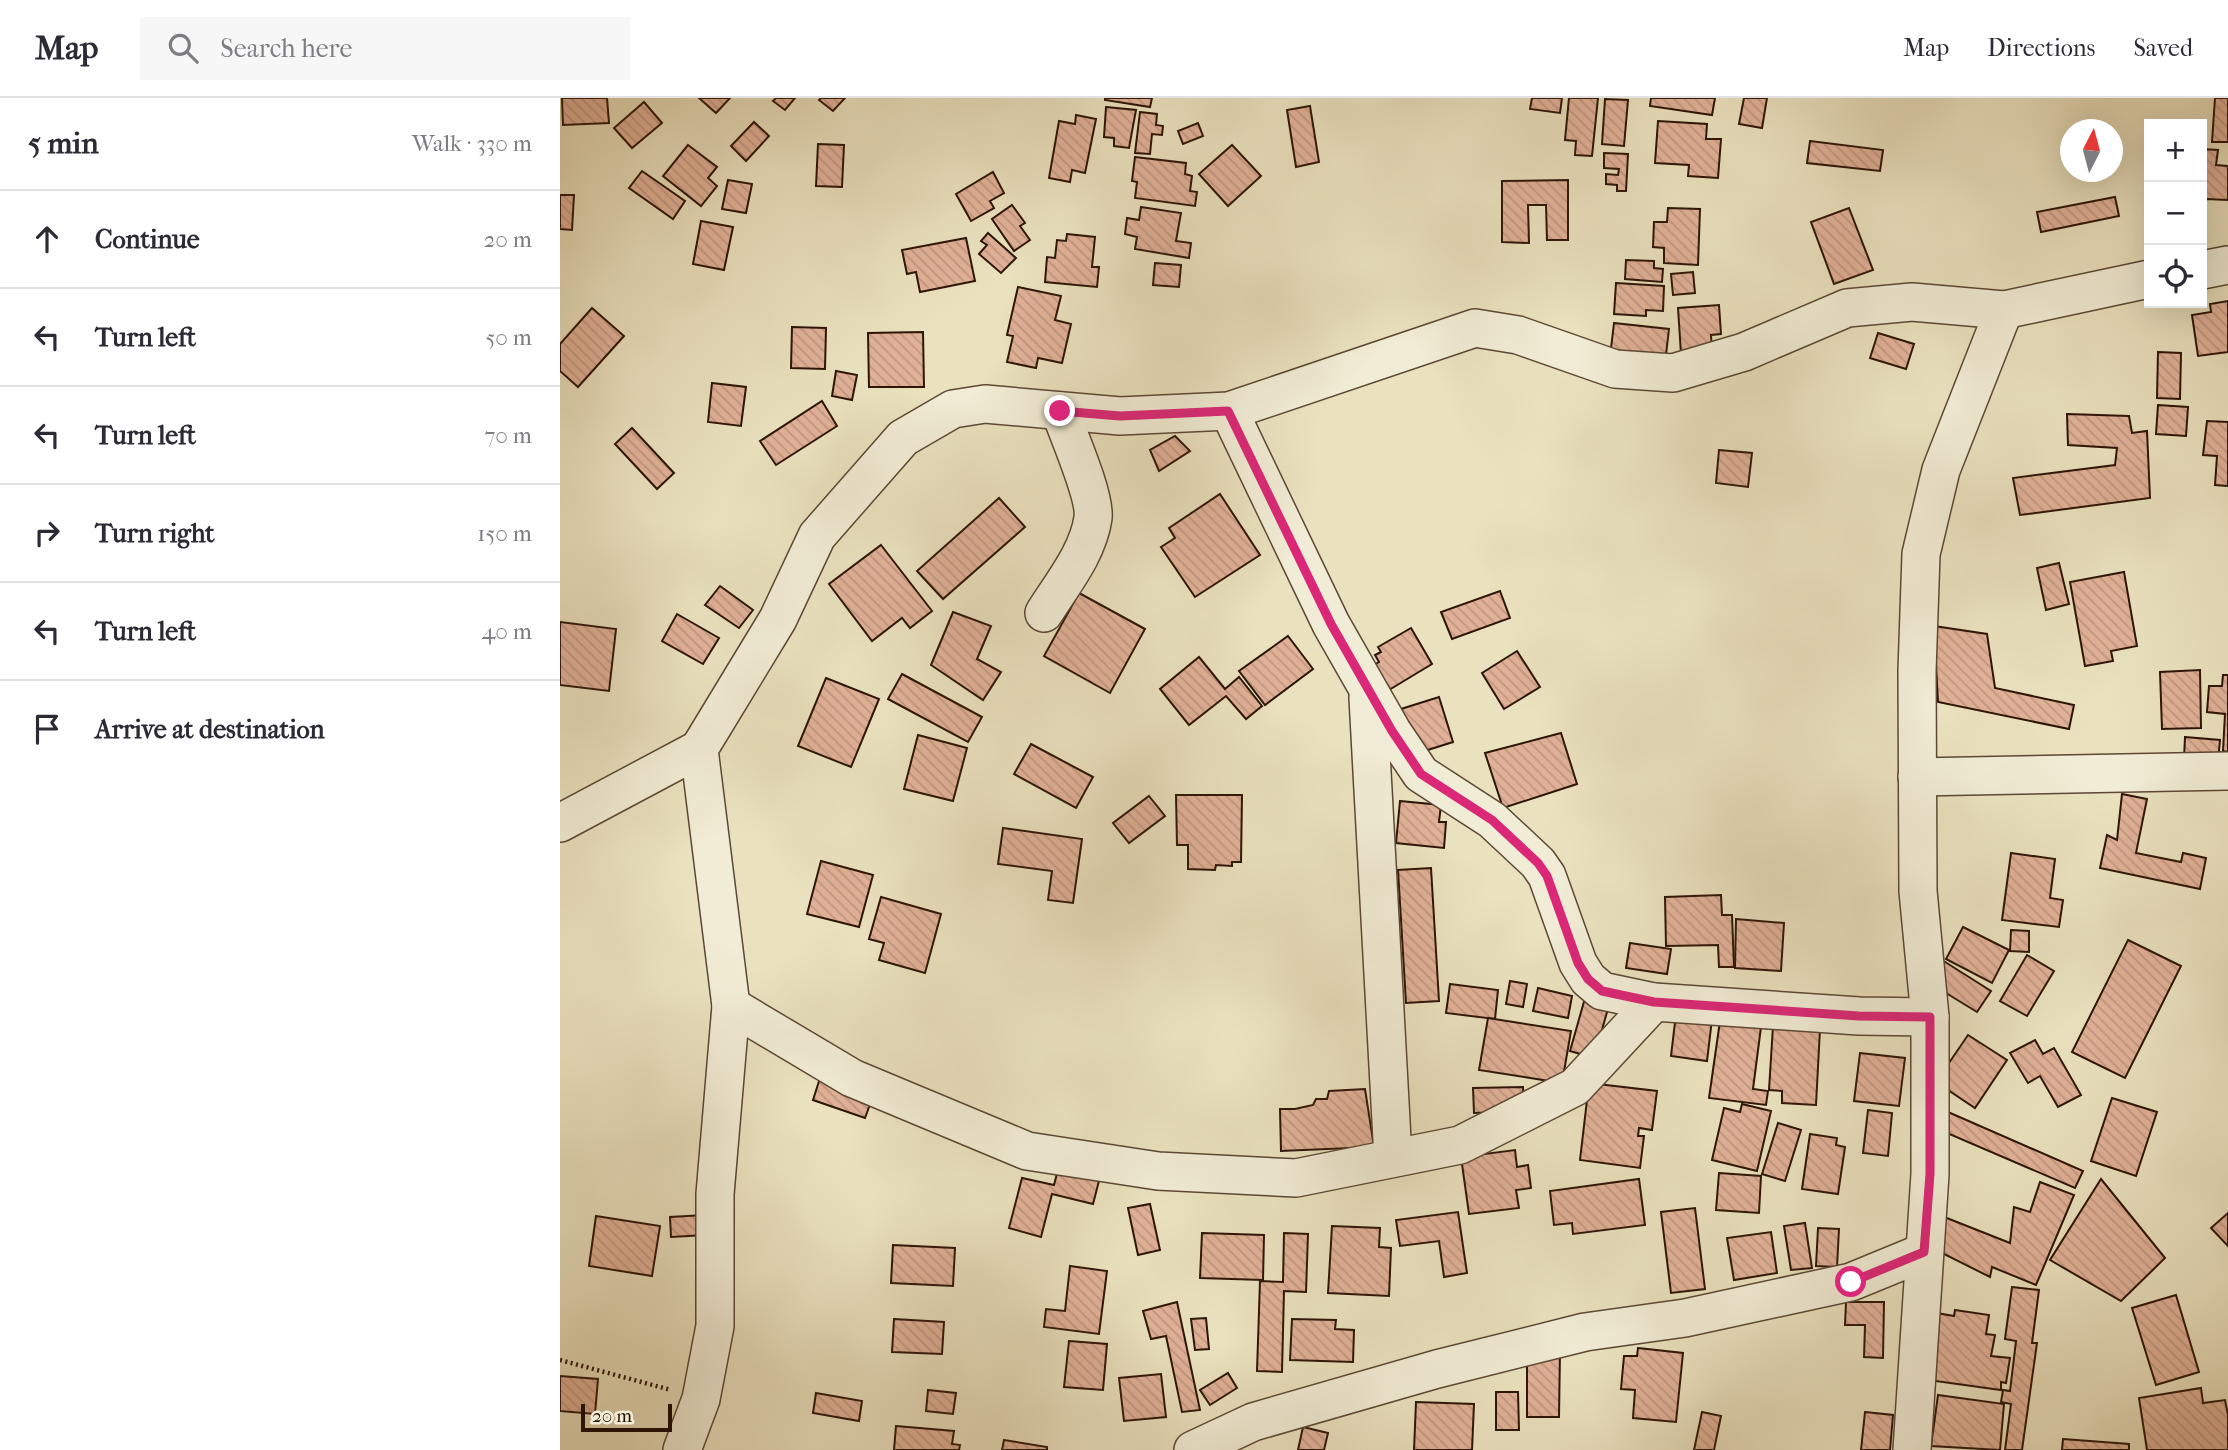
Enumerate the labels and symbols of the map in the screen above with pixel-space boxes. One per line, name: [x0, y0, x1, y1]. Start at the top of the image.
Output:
north arrow: [2060, 119, 2123, 182]
route end: [1044, 395, 1075, 426]
route start: [1835, 1266, 1866, 1297]
scale bar: [581, 1401, 672, 1433]

